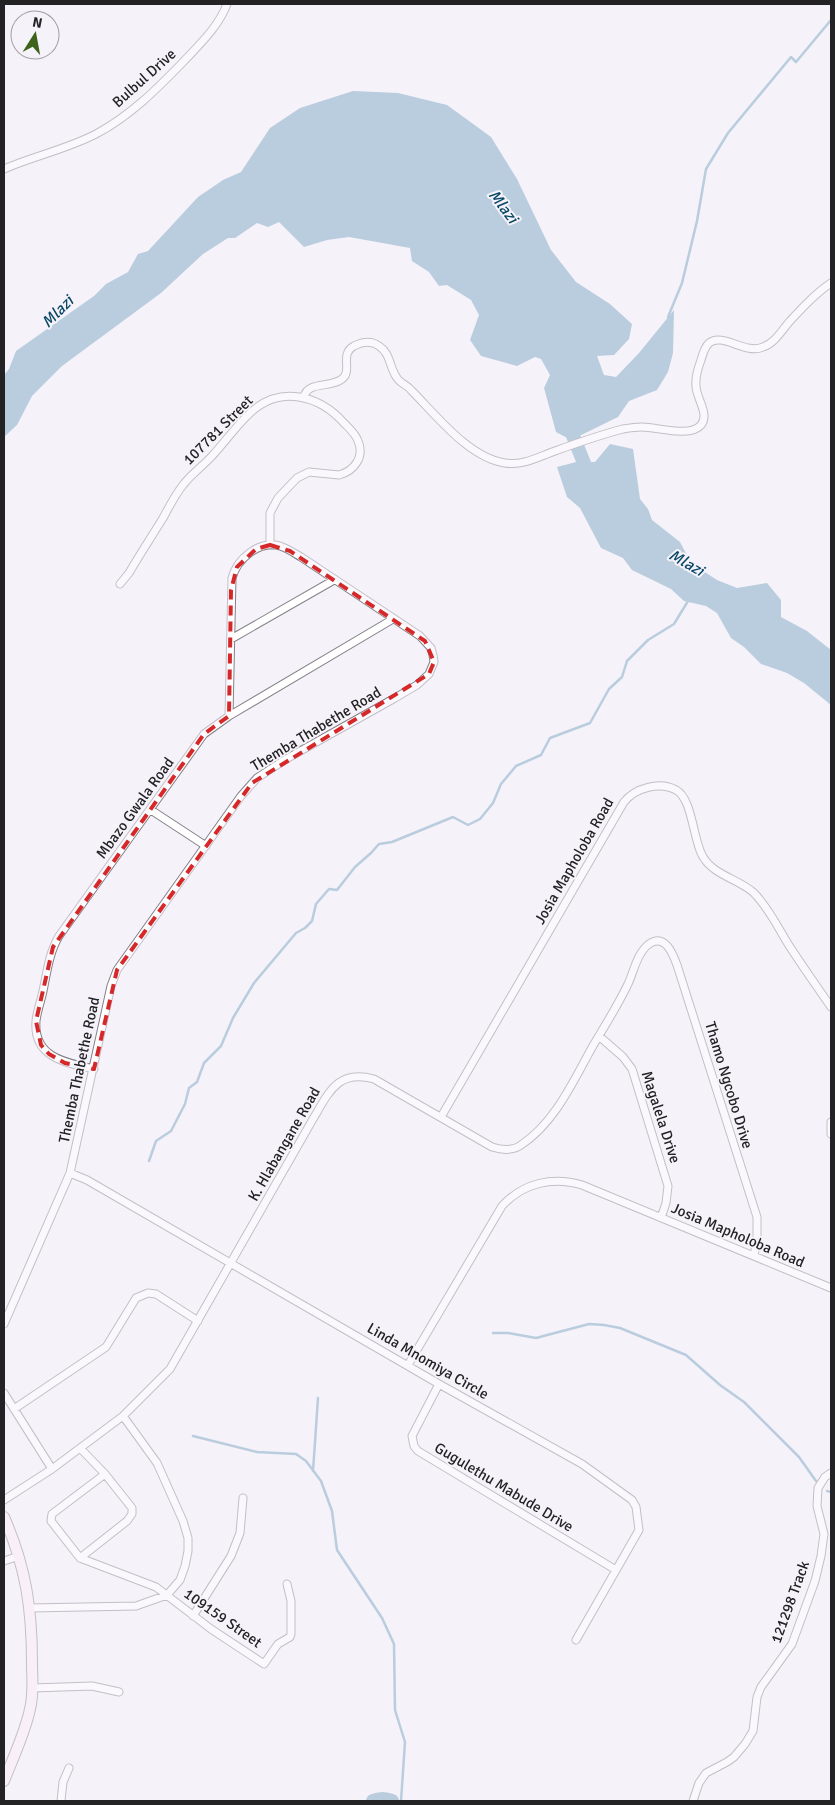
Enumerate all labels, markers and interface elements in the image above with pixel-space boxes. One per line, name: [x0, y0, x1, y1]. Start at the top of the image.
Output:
north arrow: [10, 10, 60, 60]
text: N: [31, 13, 44, 32]
street label: Bulbul Drive: [109, 45, 179, 111]
water label: Mlazi: [484, 186, 523, 229]
water label: Mlazi: [37, 290, 79, 332]
street label: 107781 Street: [179, 391, 257, 469]
water label: Mlazi: [665, 545, 709, 582]
street label: Themba Thabethe Road: [248, 683, 384, 775]
street label: Mbazo Gwala Road: [92, 754, 178, 862]
street label: Josia Mapholoba Road: [531, 795, 617, 927]
street label: Themba Thabethe Road: [55, 995, 103, 1145]
street label: Thamo Ngcobo Drive: [701, 1019, 757, 1151]
street label: Magalela Drive: [638, 1069, 684, 1165]
street label: K. Hlabangane Road: [244, 1084, 324, 1204]
street label: Josia Mapholoba Road: [669, 1199, 807, 1271]
street label: Linda Mnomiya Circle: [364, 1319, 492, 1403]
street label: Gugulethu Mabude Drive: [431, 1438, 577, 1536]
street label: 121298 Track: [767, 1558, 813, 1646]
street label: 109159 Street: [181, 1585, 265, 1651]

